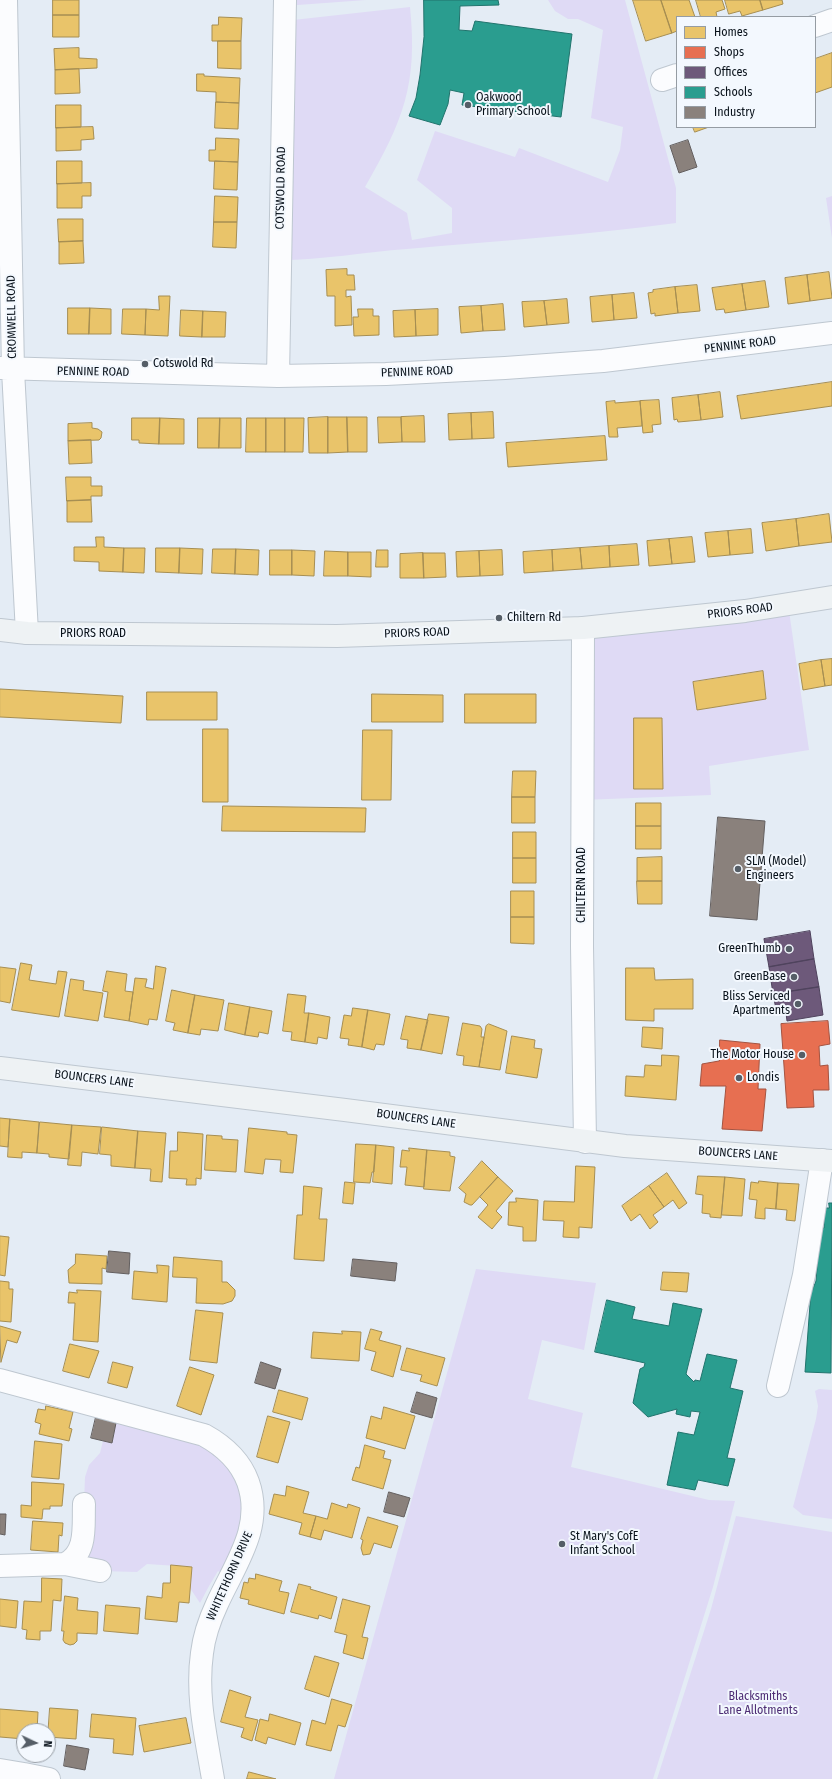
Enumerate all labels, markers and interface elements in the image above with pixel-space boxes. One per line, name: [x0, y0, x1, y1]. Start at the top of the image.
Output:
legend: [676, 16, 816, 128]
text: Homes: [714, 25, 748, 39]
text: Shops: [714, 45, 744, 59]
text: Offices: [714, 65, 747, 79]
text: Schools: [714, 85, 752, 99]
place label: Oakwood Primary School: [476, 91, 550, 119]
marker: Oakwood Primary School: [463, 100, 473, 110]
text: Industry: [714, 105, 755, 119]
street label: COTSWOLD ROAD: [273, 146, 289, 230]
street label: CROMWELL ROAD: [4, 275, 20, 359]
street label: PENNINE ROAD: [703, 333, 777, 357]
place label: Cotswold Rd: [153, 357, 213, 371]
marker: Cotswold Rd: [140, 359, 150, 369]
street label: PENNINE ROAD: [57, 364, 129, 380]
street label: PENNINE ROAD: [381, 364, 453, 380]
street label: PRIORS ROAD: [706, 600, 774, 622]
place label: Chiltern Rd: [507, 611, 561, 625]
marker: Chiltern Rd: [494, 613, 504, 623]
street label: PRIORS ROAD: [384, 625, 450, 641]
street label: PRIORS ROAD: [60, 627, 126, 641]
street label: CHILTERN ROAD: [575, 847, 589, 923]
place label: SLM (Model) Engineers: [746, 855, 806, 883]
marker: SLM (Model) Engineers: [733, 864, 743, 874]
place label: GreenThumb: [718, 942, 781, 956]
marker: GreenThumb: [784, 944, 794, 954]
place label: GreenBase: [734, 970, 786, 984]
marker: GreenBase: [789, 972, 799, 982]
place label: Bliss Serviced Apartments: [723, 990, 790, 1018]
marker: Bliss Serviced Apartments: [793, 999, 803, 1009]
place label: The Motor House: [711, 1048, 794, 1062]
marker: The Motor House: [797, 1050, 807, 1060]
street label: BOUNCERS LANE: [53, 1067, 135, 1091]
place label: Londis: [747, 1071, 779, 1085]
marker: Londis: [734, 1073, 744, 1083]
street label: BOUNCERS LANE: [375, 1106, 457, 1132]
street label: BOUNCERS LANE: [698, 1144, 778, 1164]
street label: WHITETHORN DRIVE: [204, 1529, 256, 1623]
place label: St Mary's CofE Infant School: [570, 1530, 638, 1558]
marker: St Mary's CofE Infant School: [557, 1539, 567, 1549]
park label: Blacksmiths Lane Allotments: [718, 1690, 798, 1718]
north arrow: [16, 1723, 56, 1763]
text: N: [41, 1740, 54, 1748]

